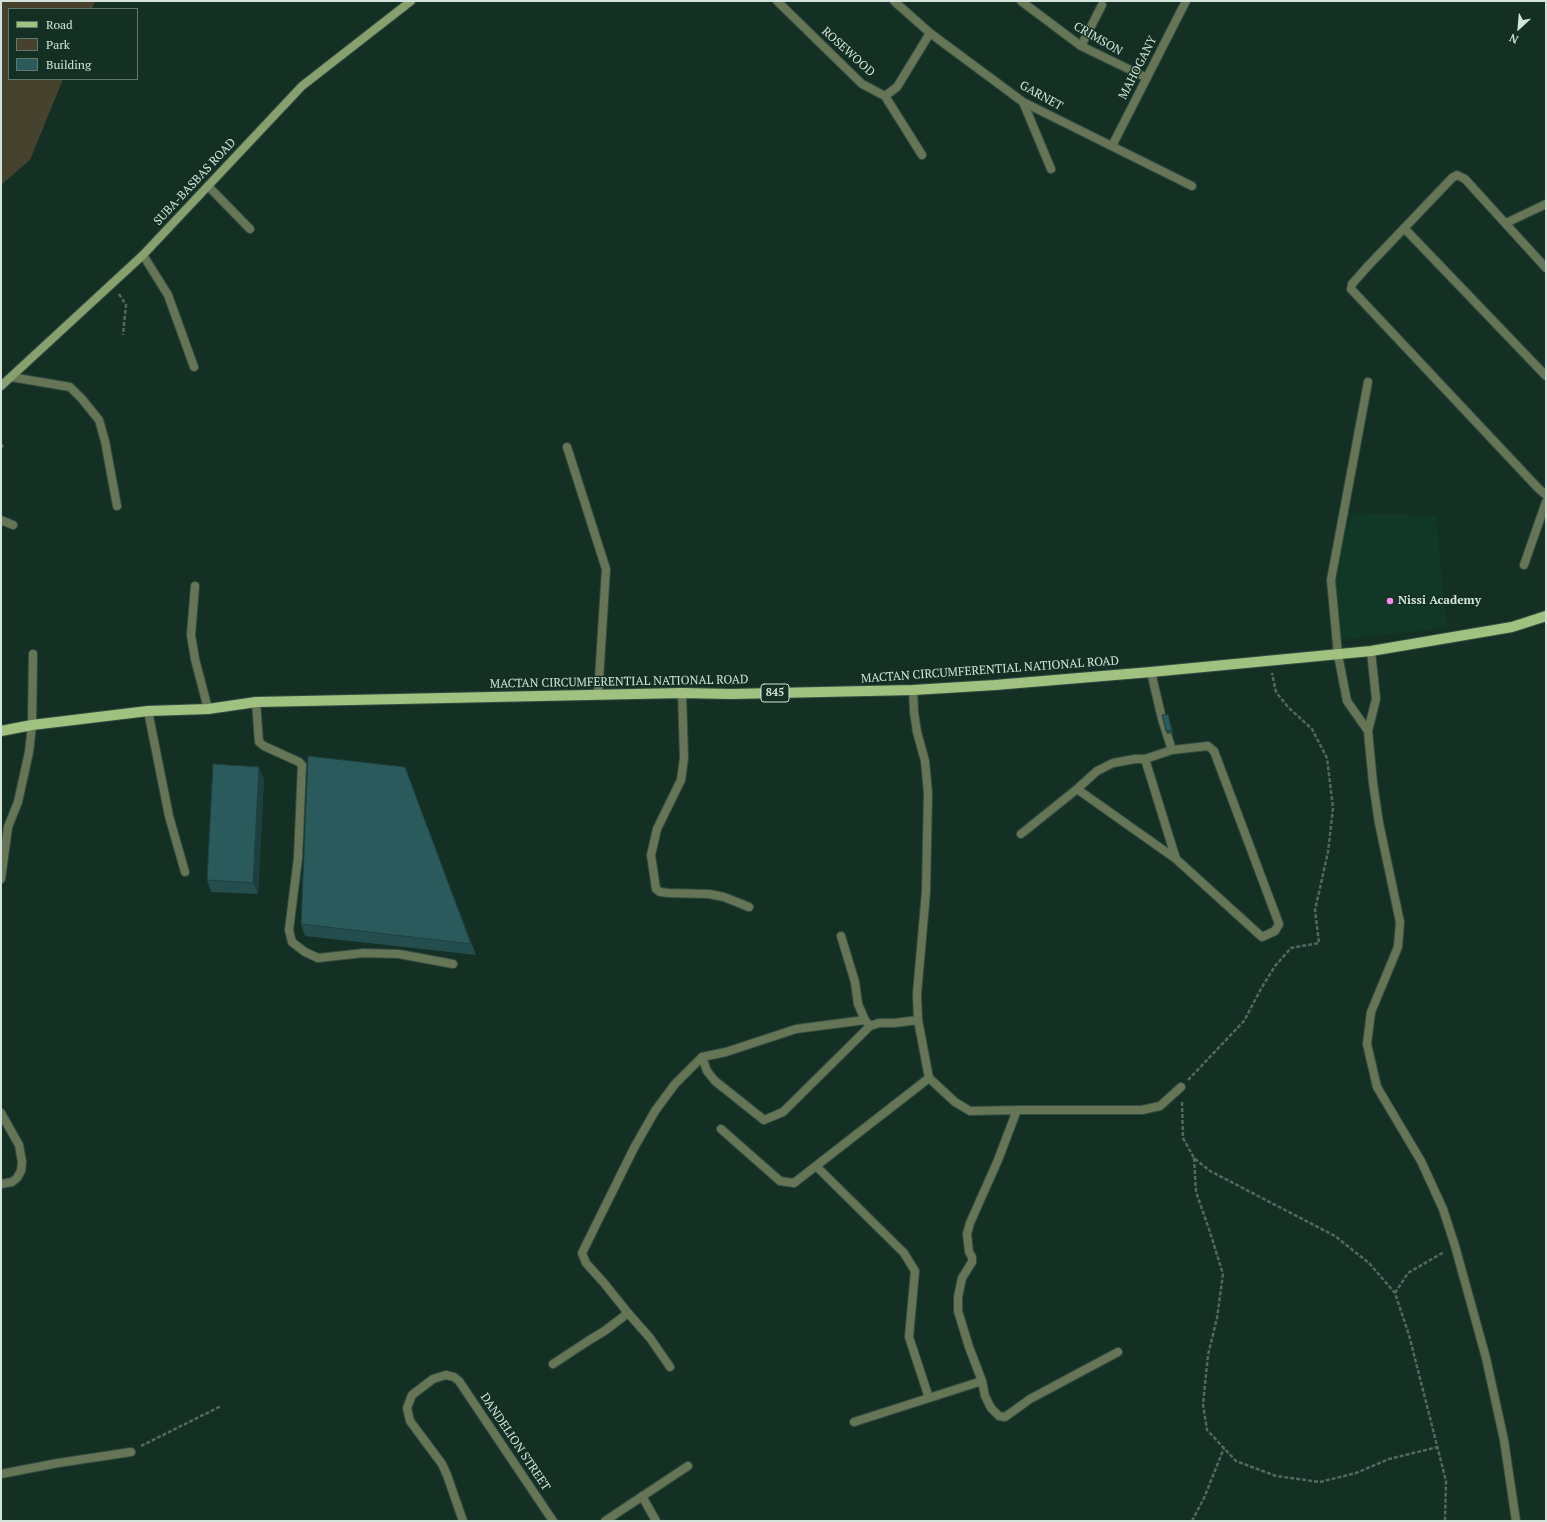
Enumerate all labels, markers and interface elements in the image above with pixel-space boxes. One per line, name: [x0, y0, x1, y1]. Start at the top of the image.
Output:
legend: [8, 8, 138, 80]
north arrow: [1499, 8, 1539, 48]
text: Road: [46, 17, 73, 32]
street label: CRIMSON: [1071, 19, 1125, 59]
street label: ROSEWOOD: [818, 24, 878, 80]
text: N: [1507, 31, 1521, 47]
street label: MAHOGANY: [1116, 34, 1160, 102]
text: Park: [46, 37, 70, 52]
text: Building: [46, 57, 91, 72]
street label: GARNET: [1017, 78, 1065, 114]
street label: SUBA-BASBAS ROAD: [151, 135, 239, 229]
place label: Nissi Academy: [1398, 594, 1481, 608]
marker: Nissi Academy: [1385, 596, 1395, 606]
street label: MACTAN CIRCUMFERENTIAL NATIONAL ROAD: [860, 654, 1120, 686]
street label: MACTAN CIRCUMFERENTIAL NATIONAL ROAD: [490, 673, 748, 691]
road number: 845: [761, 684, 789, 702]
street label: DANDELION STREET: [477, 1390, 553, 1494]

